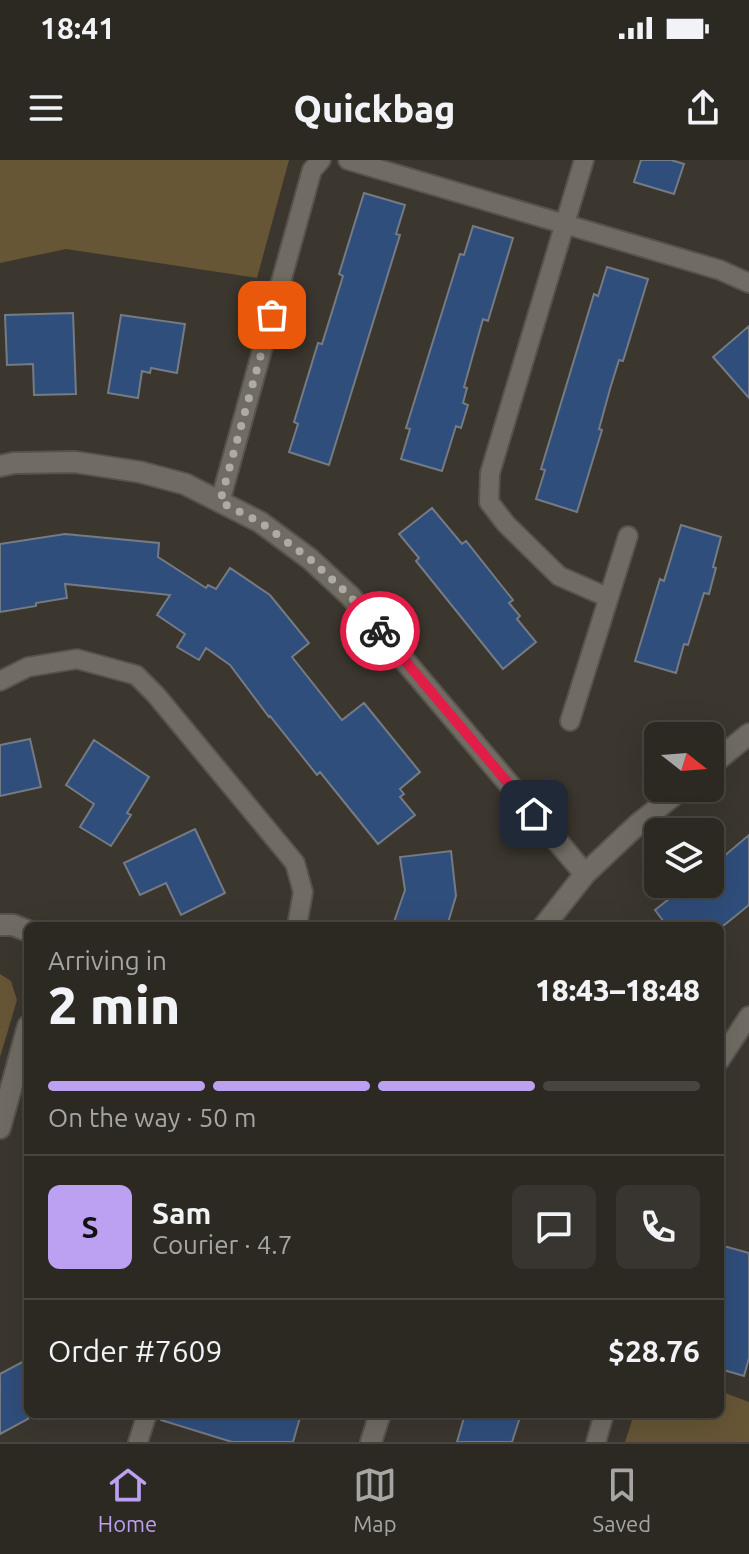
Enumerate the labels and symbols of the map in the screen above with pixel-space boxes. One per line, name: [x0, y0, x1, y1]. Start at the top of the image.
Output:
pin: [238, 281, 306, 349]
courier: [340, 591, 420, 671]
north arrow: [644, 722, 724, 802]
pin: [500, 780, 568, 848]

